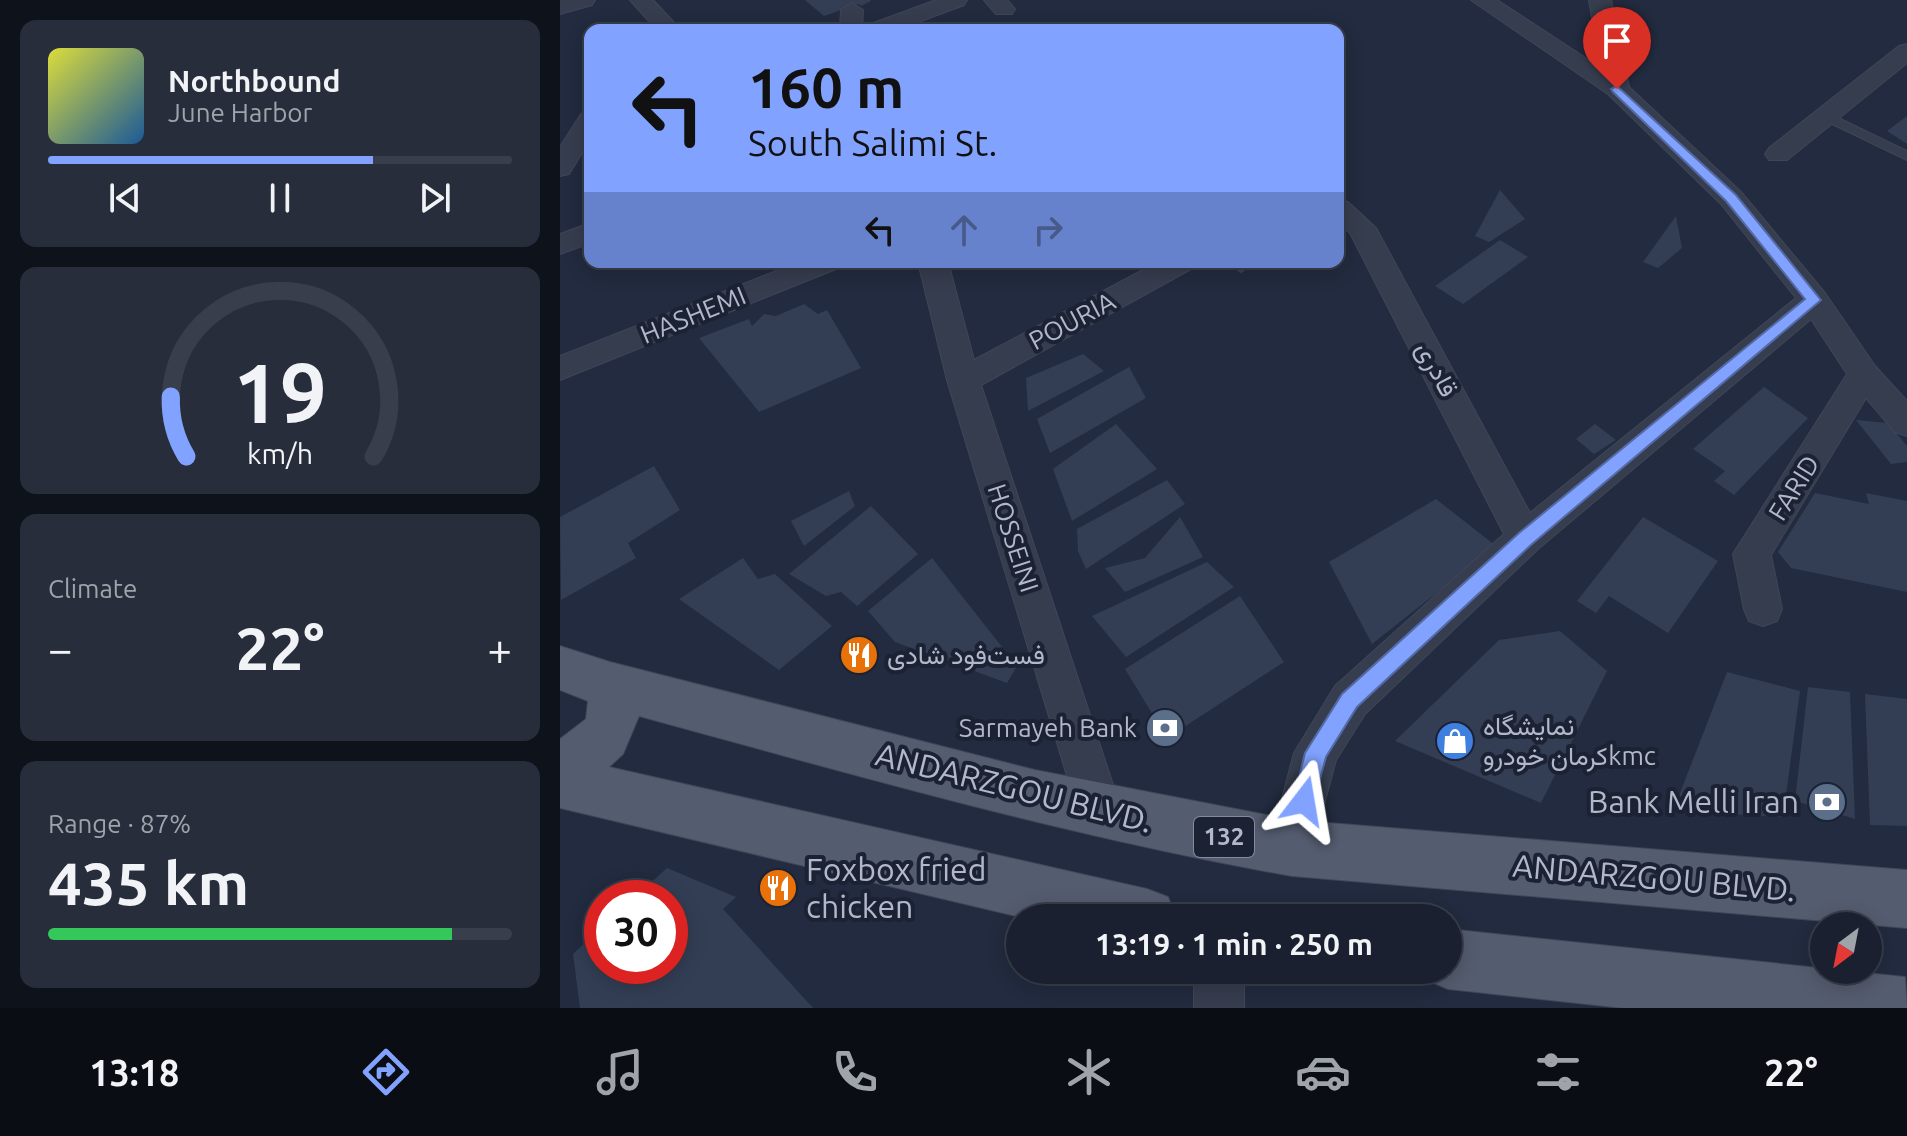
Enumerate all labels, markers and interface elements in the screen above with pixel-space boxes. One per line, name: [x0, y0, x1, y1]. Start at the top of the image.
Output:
pin: [1583, 7, 1651, 89]
icon: arrive: [1595, 19, 1639, 63]
icon: left: [616, 56, 720, 160]
text: 160 m: [748, 56, 904, 119]
text: Northbound: [168, 64, 340, 98]
text: June Harbor: [168, 98, 312, 127]
text: South Salimi St.: [748, 122, 997, 163]
icon: previous: [103, 176, 147, 220]
icon: pause: [258, 176, 302, 220]
icon: next: [413, 176, 457, 220]
icon: left: [858, 208, 902, 252]
icon: ahead: [942, 208, 986, 252]
icon: right: [1026, 208, 1070, 252]
street label: HASHEMI: [636, 280, 750, 349]
street label: POURIA: [1024, 286, 1120, 355]
street label: قادری: [1409, 336, 1464, 402]
text: 19: [233, 344, 327, 438]
text: km/h: [247, 437, 313, 469]
street label: FARID: [1762, 450, 1825, 525]
street label: HOSSEINI: [982, 480, 1045, 596]
text: Climate: [48, 574, 137, 603]
text: 22°: [236, 614, 324, 681]
text: −: [48, 624, 73, 673]
text: +: [487, 624, 512, 673]
restaurant icon: فست‌فود شادی: [838, 634, 880, 676]
place label: فست‌فود شادی: [887, 640, 1045, 671]
bank icon: Sarmayeh Bank: [1144, 707, 1186, 749]
place label: نمایشگاه کرمان خودروkmc: [1483, 711, 1656, 772]
place label: Sarmayeh Bank: [959, 713, 1137, 742]
shop icon: نمایشگاه کرمان خودروkmc: [1434, 720, 1476, 762]
street label: ANDARZGOU BLVD.: [872, 735, 1156, 839]
position arrow: [1262, 759, 1346, 843]
bank icon: Bank Melli Iran: [1806, 781, 1848, 823]
place label: Bank Melli Iran: [1588, 783, 1799, 819]
text: Range · 87%: [48, 809, 191, 838]
road number: 132: [1194, 817, 1254, 857]
street label: ANDARZGOU BLVD.: [1511, 847, 1797, 907]
text: 435 km: [48, 849, 249, 916]
place label: Foxbox fried chicken: [806, 851, 986, 924]
restaurant icon: Foxbox fried chicken: [757, 867, 799, 909]
speed limit sign: 30: [584, 880, 688, 984]
north arrow: [1810, 912, 1882, 984]
map controls: [1810, 912, 1882, 984]
text: 13:19 · 1 min · 250 m: [1095, 927, 1373, 961]
icon: directions: [358, 1044, 414, 1100]
icon: music: [592, 1044, 648, 1100]
icon: phone: [827, 1044, 883, 1100]
icon: climate: [1061, 1044, 1117, 1100]
icon: car: [1295, 1044, 1351, 1100]
icon: filters: [1530, 1044, 1586, 1100]
text: 13:18: [89, 1052, 179, 1093]
text: 22°: [1764, 1052, 1818, 1093]

